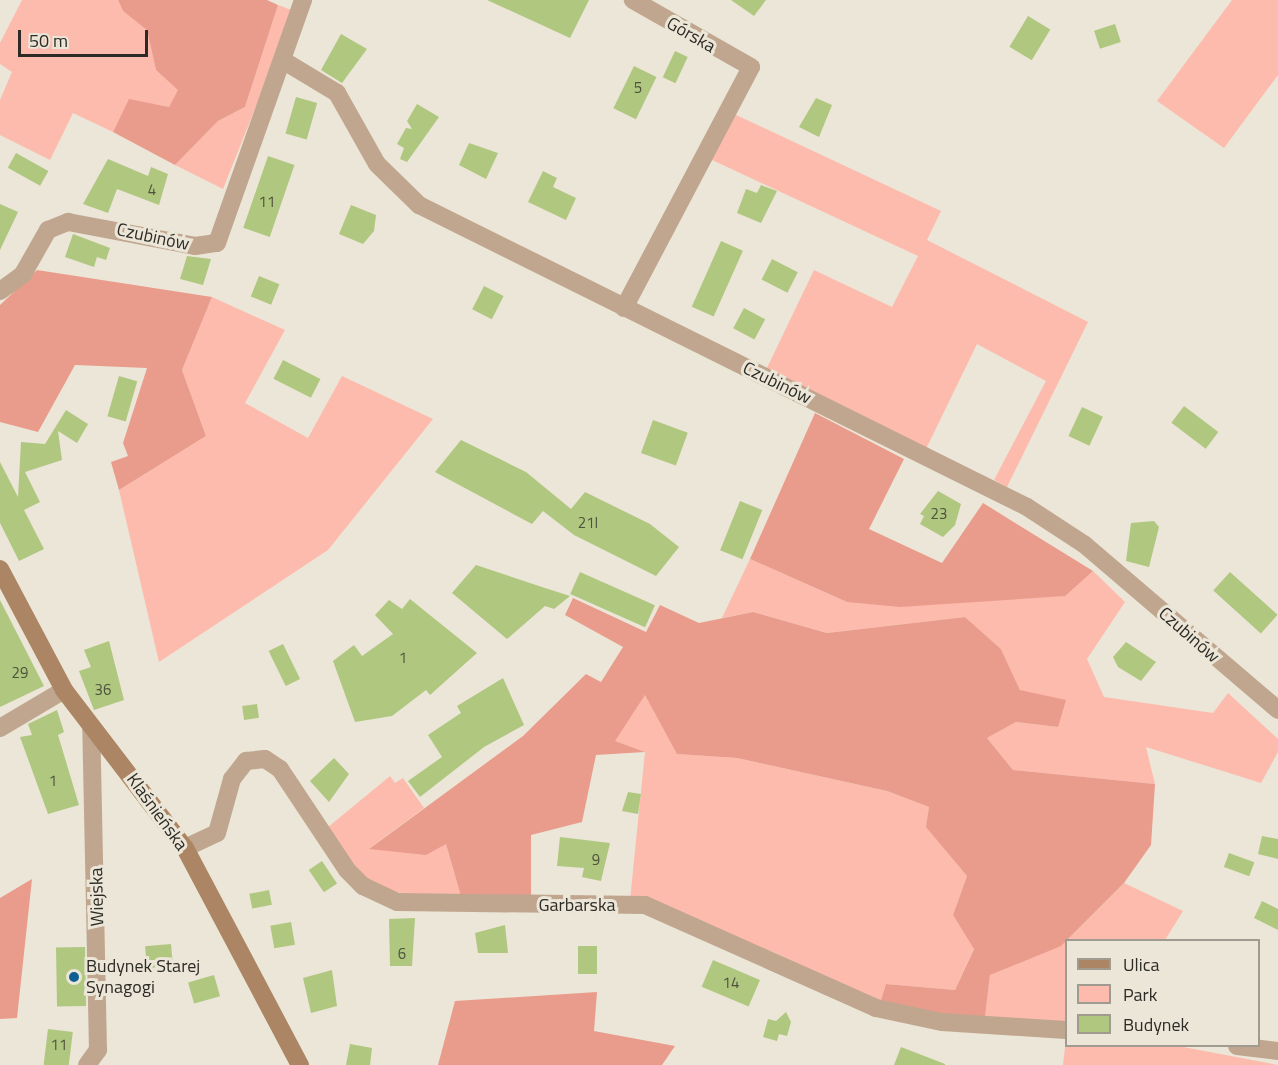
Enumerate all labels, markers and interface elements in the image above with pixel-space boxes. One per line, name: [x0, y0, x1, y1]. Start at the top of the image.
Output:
street label: Górska: [663, 12, 719, 58]
scale bar: [21, 18, 152, 56]
text: 50 m: [29, 27, 68, 54]
house number: 5: [634, 79, 642, 97]
house number: 4: [148, 181, 156, 199]
house number: 11: [259, 193, 275, 211]
street label: Czubinów: [115, 219, 191, 255]
street label: Czubinów: [739, 357, 815, 409]
house number: 23: [931, 505, 947, 523]
house number: 21I: [578, 514, 598, 532]
street label: Czubinów: [1154, 603, 1224, 667]
house number: 1: [399, 649, 407, 667]
house number: 29: [12, 664, 28, 682]
house number: 36: [95, 681, 111, 699]
street label: Klaśnieńska: [122, 769, 192, 855]
house number: 1: [49, 772, 57, 790]
house number: 9: [592, 851, 600, 869]
street label: Wiejska: [86, 867, 108, 927]
street label: Garbarska: [538, 894, 616, 916]
legend: [1065, 939, 1260, 1047]
house number: 6: [398, 945, 406, 963]
text: Ulica: [1123, 951, 1160, 978]
place label: Budynek Starej Synagogi: [86, 956, 200, 998]
marker: Budynek Starej Synagogi: [67, 970, 81, 984]
house number: 14: [723, 974, 739, 992]
text: Park: [1123, 981, 1157, 1008]
text: Budynek: [1123, 1011, 1189, 1038]
house number: 11: [51, 1036, 67, 1054]

